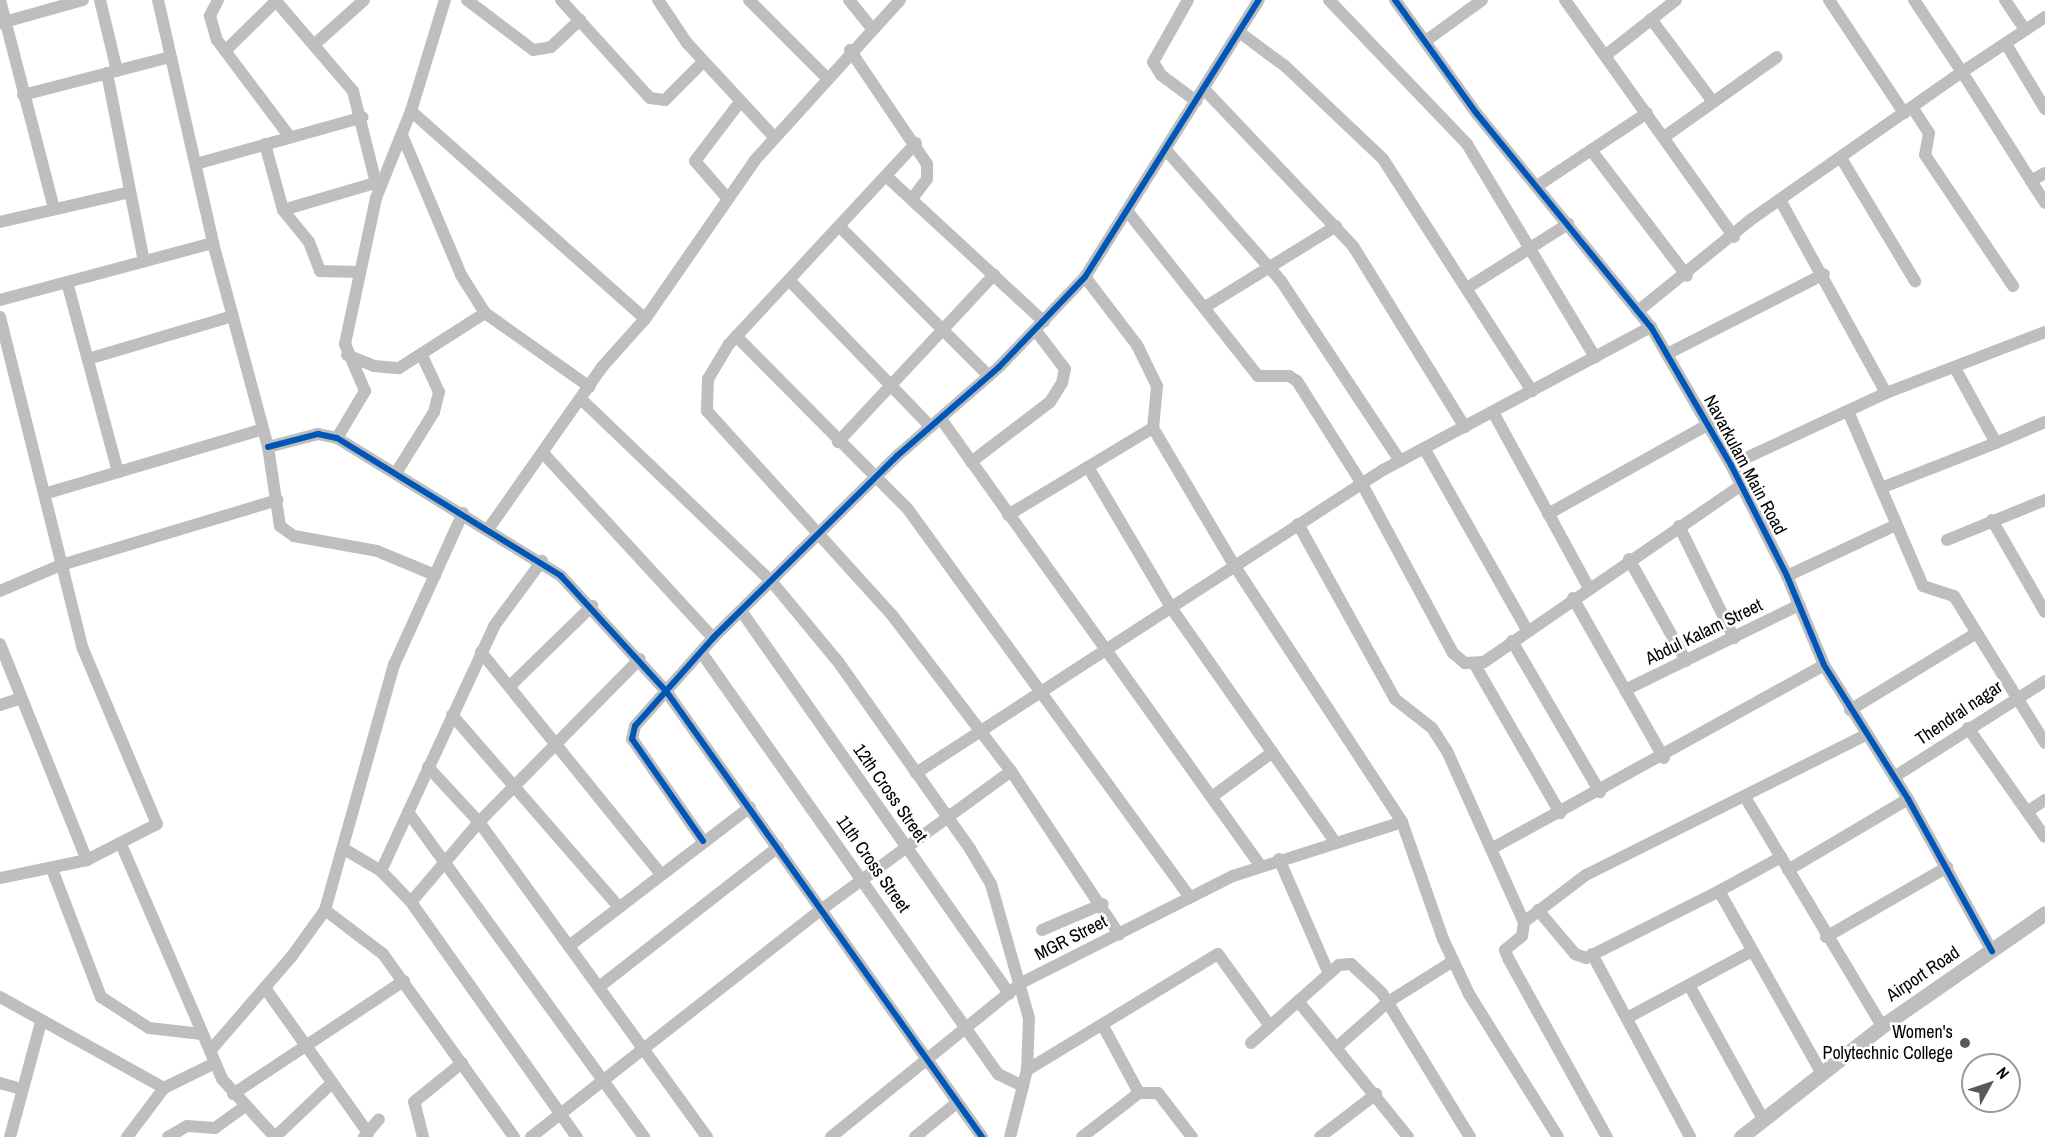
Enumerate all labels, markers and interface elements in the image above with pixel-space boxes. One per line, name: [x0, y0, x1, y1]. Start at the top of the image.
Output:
street label: Navarkulam Main Road: [1699, 391, 1791, 539]
street label: Abdul Kalam Street: [1642, 594, 1766, 670]
street label: Thendral nagar: [1911, 676, 2007, 750]
street label: 12th Cross Street: [848, 740, 932, 846]
street label: 11th Cross Street: [832, 811, 914, 917]
street label: MGR Street: [1031, 911, 1111, 965]
street label: Airport Road: [1882, 942, 1964, 1006]
place label: Women's Polytechnic College: [1823, 1022, 1953, 1064]
marker: Women's Polytechnic College: [1958, 1036, 1972, 1050]
north arrow: [1961, 1053, 2021, 1113]
text: N: [1992, 1062, 2015, 1083]

